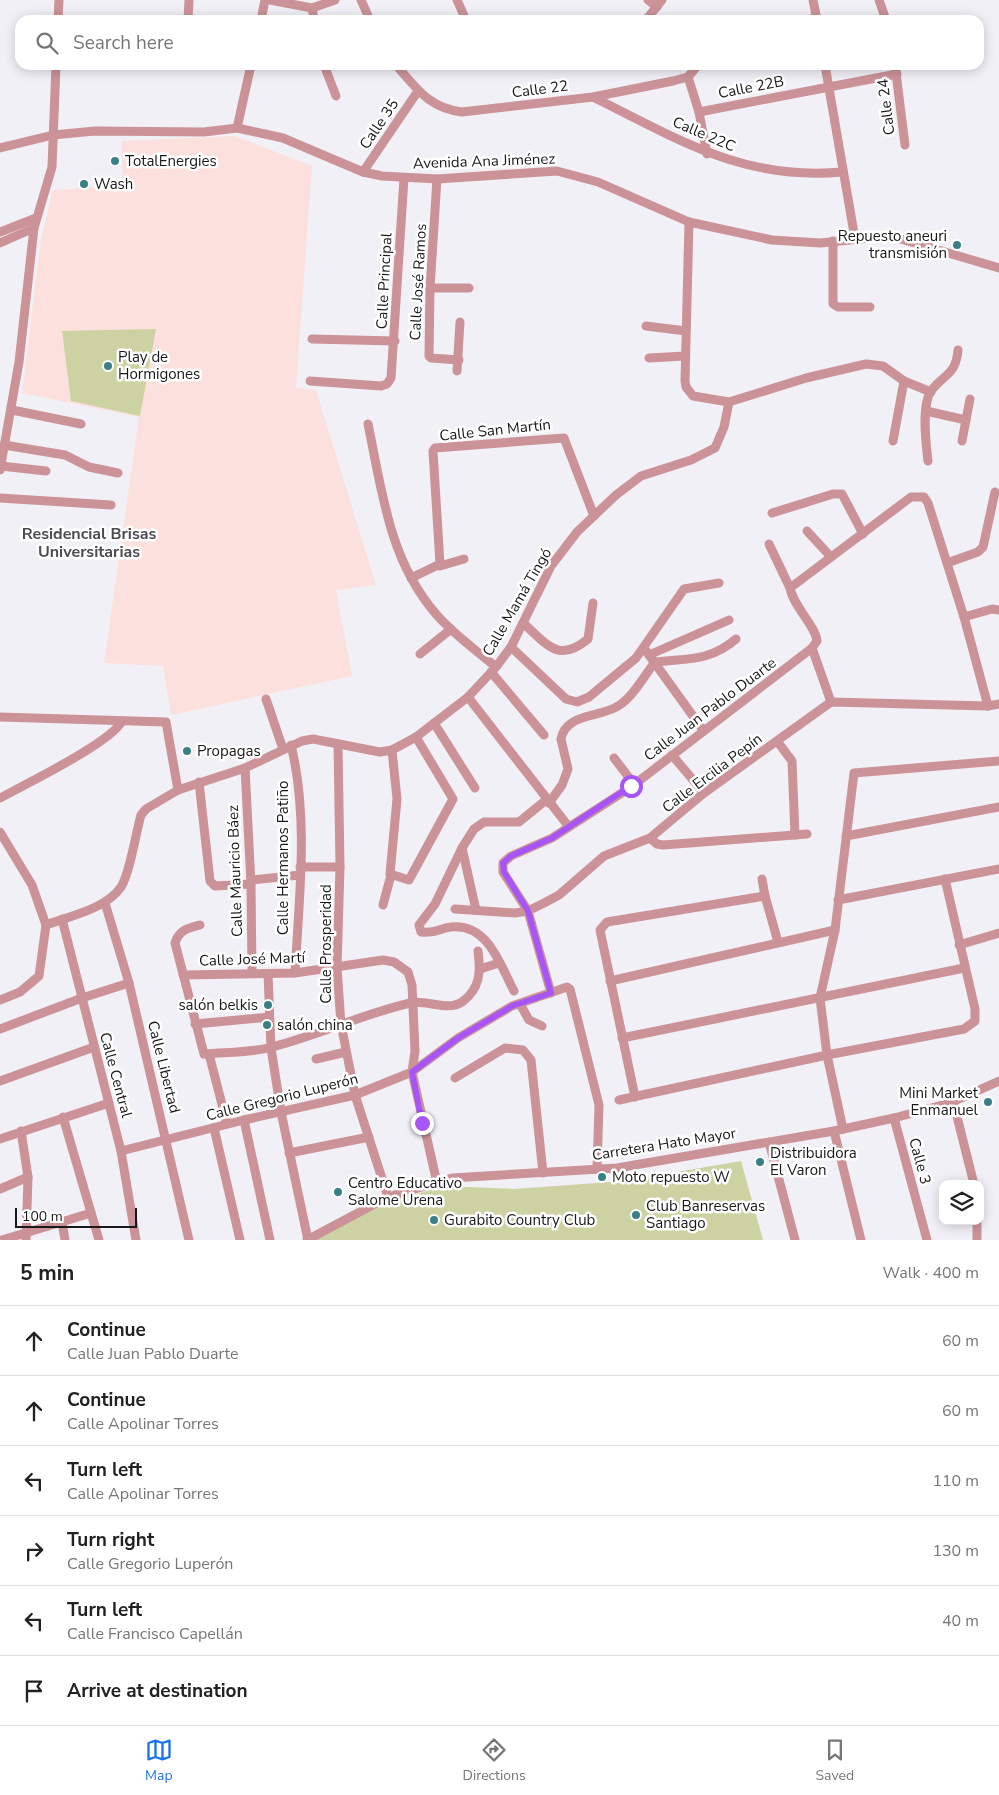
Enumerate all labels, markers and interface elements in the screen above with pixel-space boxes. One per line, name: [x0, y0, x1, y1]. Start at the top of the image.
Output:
search box: [15, 15, 984, 70]
icon: search: [33, 29, 61, 57]
text: Search here: [73, 30, 174, 56]
street label: Calle 22B: [716, 71, 786, 103]
street label: Calle 22: [511, 76, 569, 102]
street label: Calle 24: [873, 78, 899, 136]
street label: Calle 35: [355, 95, 403, 153]
street label: Calle 22C: [669, 112, 739, 156]
street label: Avenida Ana Jiménez: [412, 149, 556, 173]
place label: TotalEnergies: [125, 151, 217, 171]
marker: TotalEnergies: [109, 155, 121, 167]
place label: Wash: [94, 174, 133, 194]
marker: Wash: [78, 178, 90, 190]
street label: Calle José Ramos: [405, 223, 431, 341]
place label: Repuesto aneuri transmisión: [838, 226, 947, 263]
street label: Calle Principal: [371, 232, 397, 330]
marker: Repuesto aneuri transmisión: [951, 239, 963, 251]
place label: Play de Hormigones: [118, 347, 200, 384]
marker: Play de Hormigones: [102, 360, 114, 372]
street label: Calle San Martín: [438, 414, 552, 446]
district label: Residencial Brisas Universitarias: [22, 523, 156, 563]
street label: Calle Mamá Tingó: [478, 544, 556, 660]
street label: Calle Juan Pablo Duarte: [640, 653, 780, 765]
street label: Calle Ercilia Pepín: [658, 729, 766, 817]
place label: Propagas: [197, 741, 261, 761]
marker: Propagas: [181, 745, 193, 757]
route start: [620, 775, 643, 798]
street label: Calle Hermanos Patiño: [273, 781, 293, 935]
street label: Calle Mauricio Báez: [223, 805, 247, 937]
street label: Calle Prosperidad: [316, 884, 336, 1004]
street label: Calle José Martí: [199, 947, 307, 971]
place label: salón belkis: [178, 995, 258, 1015]
marker: salón belkis: [262, 999, 274, 1011]
place label: salón china: [277, 1015, 353, 1035]
street label: Calle Libertad: [143, 1019, 185, 1115]
marker: salón china: [261, 1019, 273, 1031]
street label: Calle Central: [95, 1030, 137, 1120]
street label: Calle Gregorio Luperón: [204, 1068, 360, 1126]
place label: Mini Market Enmanuel: [899, 1083, 979, 1120]
marker: Mini Market Enmanuel: [982, 1096, 994, 1108]
route end: [411, 1112, 434, 1135]
street label: Carretera Hato Mayor: [591, 1123, 738, 1165]
street label: Calle 3: [904, 1135, 936, 1187]
place label: Distribuidora El Varon: [770, 1143, 857, 1180]
marker: Distribuidora El Varon: [754, 1156, 766, 1168]
place label: Moto repuesto W: [612, 1167, 730, 1187]
marker: Moto repuesto W: [596, 1171, 608, 1183]
place label: Centro Educativo Salome Urena: [348, 1173, 462, 1210]
map controls: [939, 1180, 984, 1225]
button: layers: [939, 1180, 984, 1225]
marker: Centro Educativo Salome Urena: [332, 1186, 344, 1198]
place label: Club Banreservas Santiago: [646, 1196, 765, 1233]
scale bar: [15, 1205, 138, 1228]
text: 100 m: [22, 1207, 63, 1226]
marker: Club Banreservas Santiago: [630, 1209, 642, 1221]
place label: Gurabito Country Club: [444, 1210, 596, 1230]
marker: Gurabito Country Club: [428, 1214, 440, 1226]
text: 5 min: [20, 1259, 74, 1287]
text: Walk · 400 m: [883, 1262, 979, 1284]
text: Continue: [67, 1317, 146, 1343]
icon: ahead: [20, 1327, 48, 1355]
text: 60 m: [942, 1330, 979, 1352]
text: Calle Juan Pablo Duarte: [67, 1343, 239, 1365]
text: Continue: [67, 1387, 146, 1413]
icon: ahead: [20, 1397, 48, 1425]
text: 60 m: [942, 1400, 979, 1422]
text: Calle Apolinar Torres: [67, 1413, 219, 1435]
text: Turn left: [67, 1457, 142, 1483]
icon: left: [20, 1467, 48, 1495]
text: 110 m: [932, 1470, 979, 1492]
text: Calle Apolinar Torres: [67, 1483, 219, 1505]
text: Turn right: [67, 1527, 154, 1553]
icon: right: [20, 1537, 48, 1565]
text: 130 m: [932, 1540, 979, 1562]
text: Calle Gregorio Luperón: [67, 1553, 233, 1575]
text: Turn left: [67, 1597, 142, 1623]
icon: left: [20, 1607, 48, 1635]
text: 40 m: [942, 1610, 979, 1632]
text: Calle Francisco Capellán: [67, 1623, 243, 1645]
icon: arrive: [20, 1677, 48, 1705]
text: Arrive at destination: [67, 1678, 248, 1704]
tab: Map: [145, 1736, 173, 1785]
tab: Directions: [463, 1736, 526, 1785]
tab: Saved: [815, 1736, 854, 1785]

